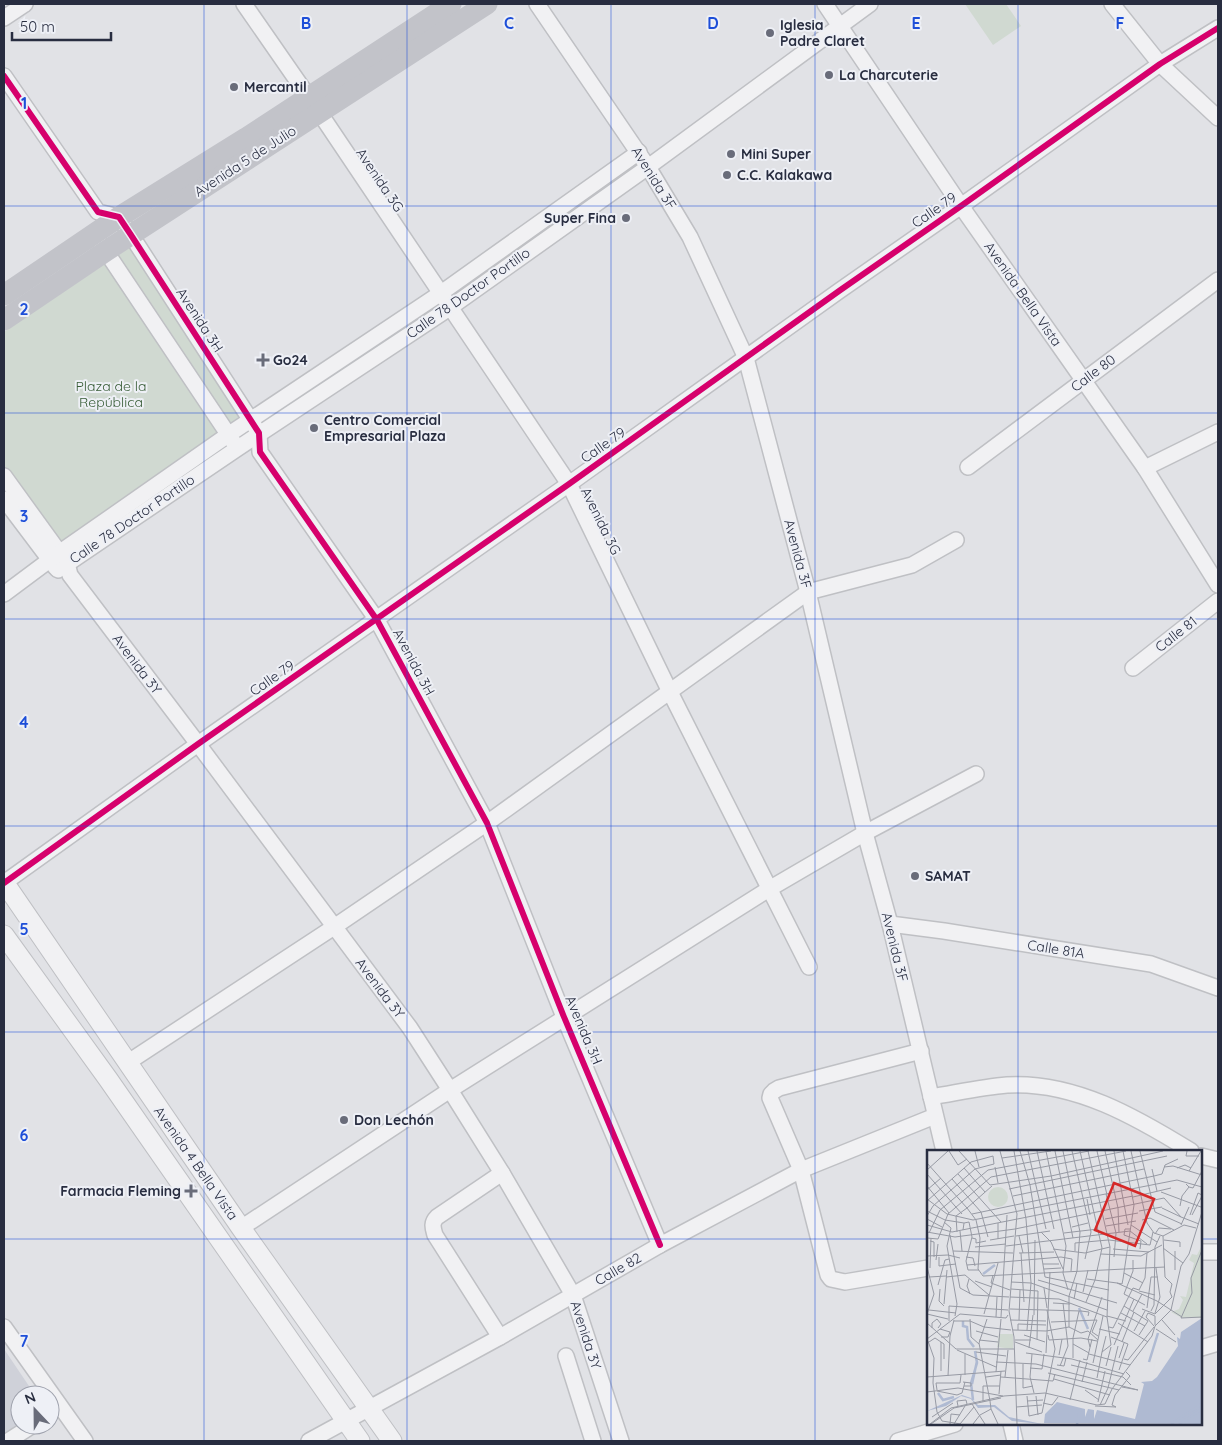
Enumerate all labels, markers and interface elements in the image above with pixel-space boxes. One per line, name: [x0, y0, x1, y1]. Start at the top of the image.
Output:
scale bar: [12, 10, 111, 42]
text: B: [301, 13, 311, 33]
text: C: [504, 13, 514, 33]
text: D: [707, 13, 719, 33]
text: E: [911, 13, 921, 33]
text: F: [1116, 13, 1125, 33]
place label: Iglesia Padre Claret: [780, 16, 865, 50]
text: 50 m: [20, 17, 55, 36]
marker: Iglesia Padre Claret: [764, 27, 776, 39]
place label: La Charcuterie: [839, 66, 938, 84]
marker: La Charcuterie: [823, 69, 835, 81]
place label: Mercantil: [244, 78, 307, 96]
marker: Mercantil: [228, 81, 240, 93]
text: 1: [21, 93, 27, 113]
street label: Avenida 5 de Julio: [191, 121, 299, 201]
street label: Avenida 3F: [628, 143, 680, 213]
street label: Avenida 3G: [352, 145, 408, 215]
place label: Mini Super: [741, 145, 811, 163]
marker: Mini Super: [725, 148, 737, 160]
place label: C.C. Kalakawa: [737, 166, 832, 184]
marker: C.C. Kalakawa: [721, 169, 733, 181]
street label: Calle 79: [908, 188, 960, 232]
place label: Super Fina: [544, 209, 616, 227]
marker: Super Fina: [620, 212, 632, 224]
street label: Avenida Bella Vista: [980, 238, 1066, 350]
street label: Calle 78 Doctor Portillo: [403, 243, 533, 343]
street label: Avenida 3H: [173, 284, 227, 356]
text: 2: [19, 299, 29, 319]
street label: Calle 80: [1067, 350, 1119, 396]
place label: Go24: [273, 351, 308, 369]
marker: Go24: [257, 354, 269, 366]
park label: Plaza de la República: [76, 377, 146, 411]
place label: Centro Comercial Empresarial Plaza: [324, 411, 446, 445]
marker: Centro Comercial Empresarial Plaza: [308, 422, 320, 434]
street label: Calle 79: [577, 423, 629, 467]
street label: Calle 78 Doctor Portillo: [66, 470, 198, 568]
street label: Avenida 3G: [577, 484, 625, 558]
text: 3: [20, 506, 28, 526]
street label: Avenida 3F: [780, 517, 816, 591]
street label: Calle 81: [1151, 612, 1201, 656]
street label: Avenida 3H: [389, 625, 439, 699]
street label: Avenida 3Y: [108, 630, 166, 698]
street label: Calle 79: [246, 656, 298, 700]
text: 4: [19, 712, 29, 732]
place label: SAMAT: [925, 867, 971, 885]
marker: SAMAT: [909, 870, 921, 882]
street label: Avenida 3F: [878, 910, 912, 984]
text: 5: [19, 919, 29, 939]
street label: Calle 81A: [1026, 936, 1086, 962]
street label: Avenida 3Y: [351, 954, 409, 1022]
street label: Avenida 3H: [561, 993, 607, 1067]
street label: Avenida 4 Bella Vista: [150, 1103, 242, 1223]
place label: Don Lechón: [354, 1111, 434, 1129]
marker: Don Lechón: [338, 1114, 350, 1126]
text: 6: [20, 1125, 29, 1145]
inset map: [927, 1150, 1202, 1425]
place label: Farmacia Fleming: [60, 1182, 181, 1200]
marker: Farmacia Fleming: [185, 1185, 197, 1197]
street label: Calle 82: [591, 1248, 645, 1290]
street label: Avenida 3Y: [566, 1298, 606, 1372]
text: 7: [20, 1331, 29, 1351]
north arrow: [10, 1385, 60, 1435]
text: N: [22, 1388, 38, 1408]

